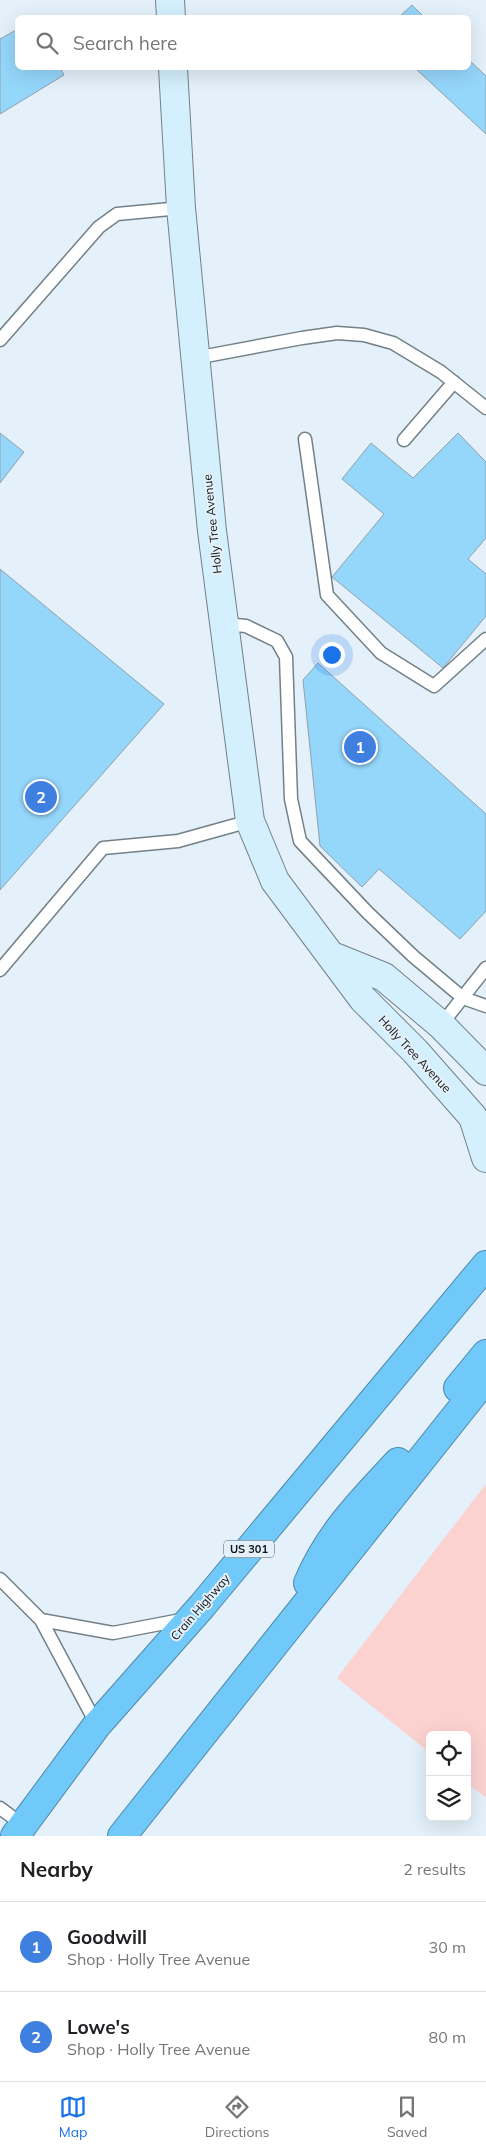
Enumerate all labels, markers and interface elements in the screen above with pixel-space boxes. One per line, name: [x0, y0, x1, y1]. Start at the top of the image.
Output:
search box: [15, 15, 471, 70]
icon: search: [33, 29, 61, 57]
text: Search here: [73, 31, 177, 55]
street label: Holly Tree Avenue: [199, 474, 225, 574]
your location: [319, 642, 345, 668]
pin: 1: [344, 728, 376, 766]
pin: 2: [25, 778, 57, 816]
street label: Holly Tree Avenue: [375, 1012, 455, 1096]
road number: US 301: [224, 1540, 274, 1558]
street label: Crain Highway: [167, 1570, 233, 1643]
map controls: [426, 1731, 471, 1821]
button: locate: [426, 1731, 471, 1776]
button: layers: [426, 1776, 471, 1821]
text: Nearby: [20, 1856, 93, 1882]
text: 2 results: [403, 1859, 466, 1879]
text: Goodwill: [67, 1925, 147, 1949]
text: 1: [31, 1937, 41, 1957]
text: 30 m: [429, 1937, 466, 1957]
text: Shop · Holly Tree Avenue: [67, 1949, 250, 1969]
text: Lowe's: [67, 2015, 130, 2039]
text: 2: [31, 2027, 41, 2047]
text: 80 m: [429, 2027, 466, 2047]
text: Shop · Holly Tree Avenue: [67, 2039, 250, 2059]
tab: Map: [59, 2093, 87, 2141]
tab: Directions: [205, 2093, 270, 2141]
tab: Saved: [387, 2093, 427, 2141]

